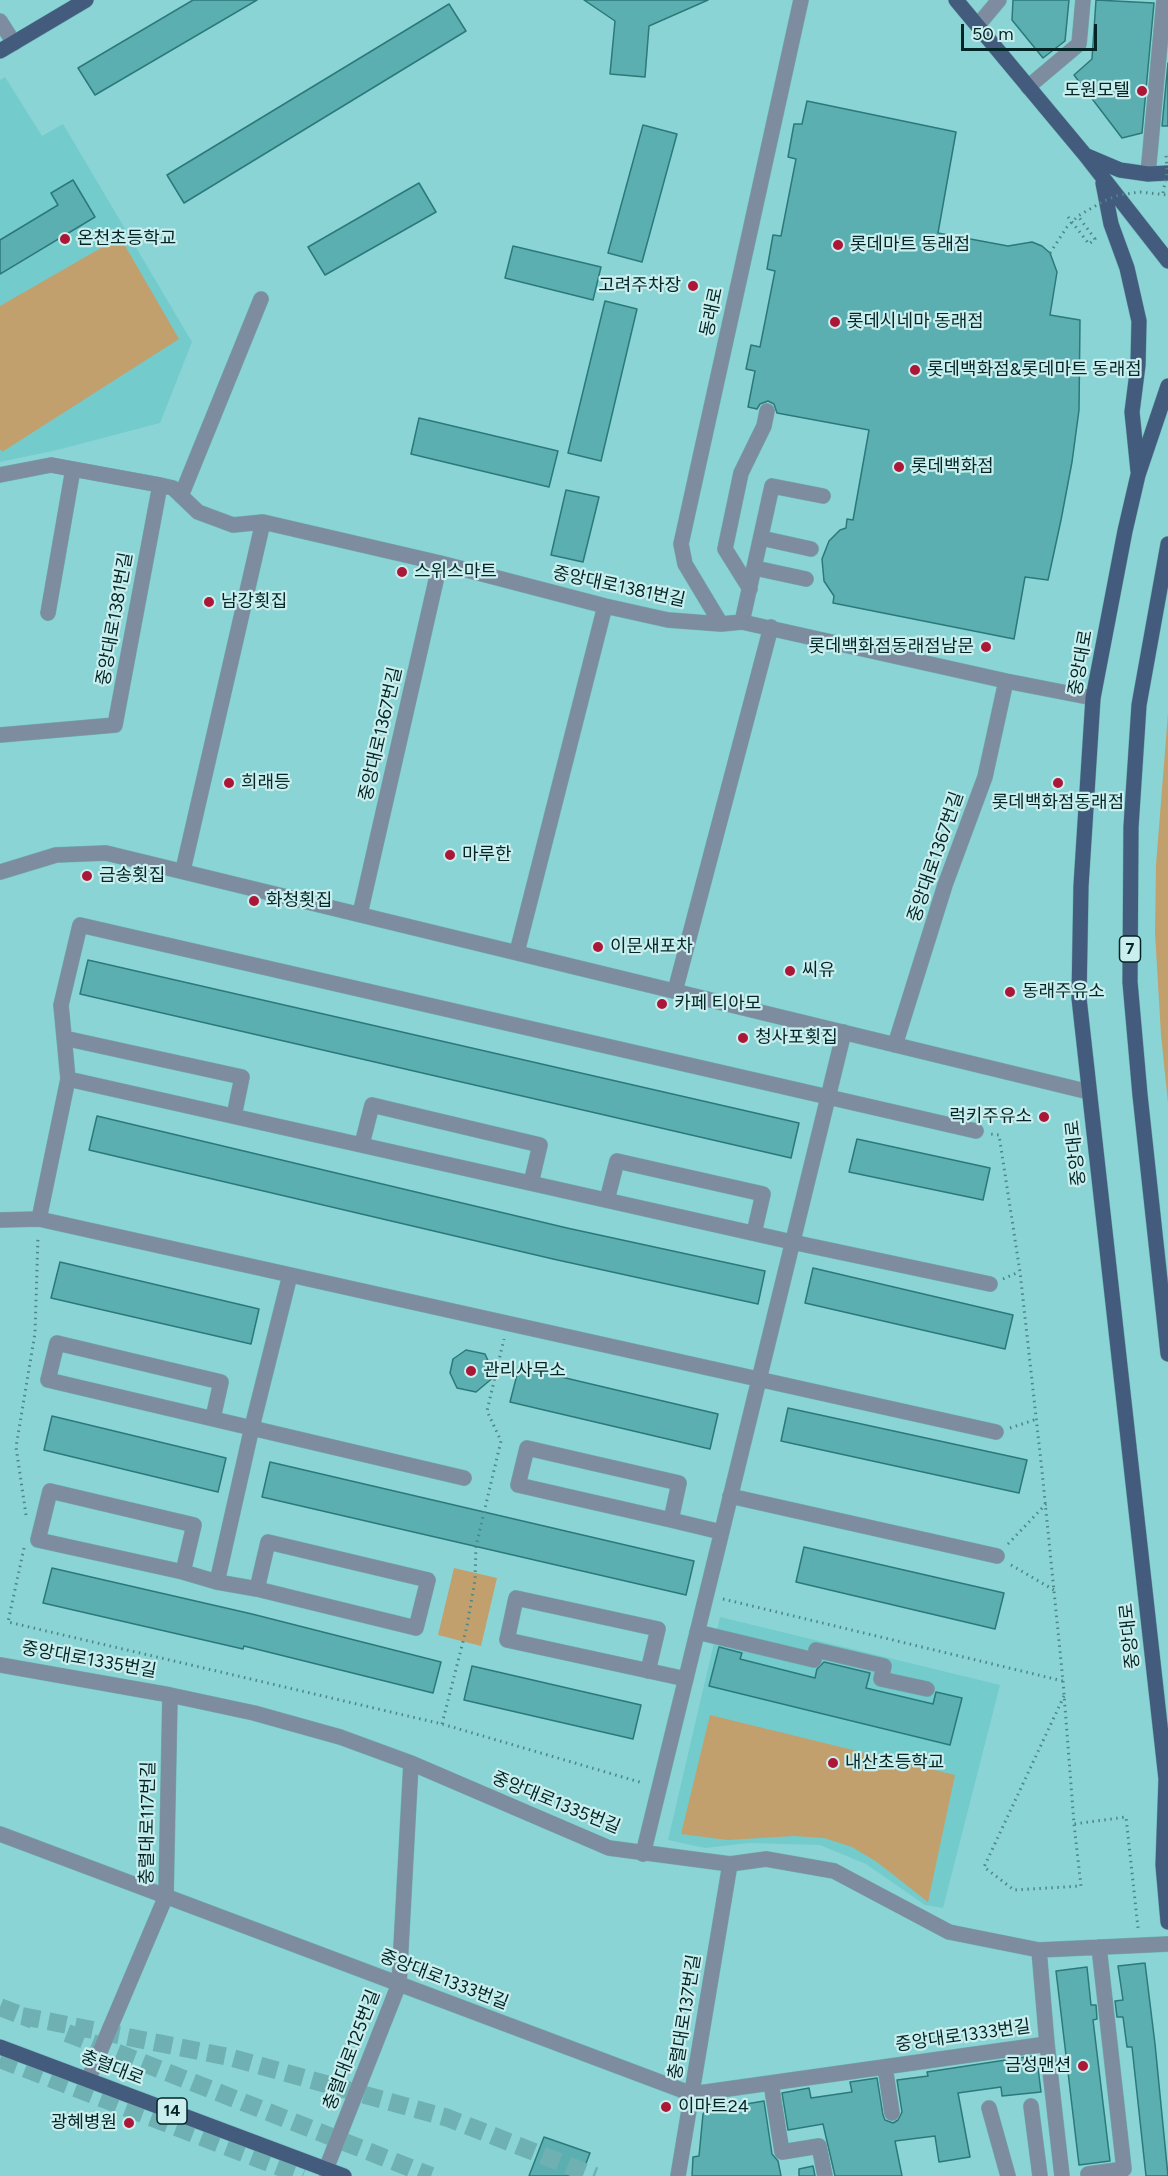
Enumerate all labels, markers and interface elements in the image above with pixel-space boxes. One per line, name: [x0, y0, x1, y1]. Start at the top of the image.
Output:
scale bar: [964, 12, 1100, 50]
text: 50 m: [972, 23, 1014, 45]
place label: 도원모텔: [1064, 80, 1130, 102]
marker: 도원모텔: [1135, 84, 1149, 98]
place label: 온천초등학교: [77, 228, 176, 250]
marker: 온천초등학교: [58, 232, 72, 246]
place label: 롯데마트 동래점: [850, 234, 970, 256]
marker: 롯데마트 동래점: [831, 238, 845, 252]
place label: 고려주차장: [598, 275, 681, 297]
marker: 고려주차장: [686, 279, 700, 293]
street label: 동래로: [696, 285, 728, 339]
place label: 롯데시네마 동래점: [847, 311, 984, 333]
marker: 롯데시네마 동래점: [828, 315, 842, 329]
place label: 롯데백화점&롯데마트 동래점: [927, 359, 1142, 381]
marker: 롯데백화점&롯데마트 동래점: [908, 363, 922, 377]
place label: 롯데백화점: [911, 456, 994, 478]
marker: 롯데백화점: [892, 460, 906, 474]
street label: 중앙대로1381번길: [93, 551, 137, 687]
place label: 스위스마트: [414, 561, 497, 583]
street label: 중앙대로1381번길: [551, 562, 687, 612]
marker: 스위스마트: [395, 565, 409, 579]
place label: 남강횟집: [221, 591, 287, 613]
marker: 남강횟집: [202, 595, 216, 609]
street label: 중앙대로: [1065, 629, 1097, 697]
place label: 롯데백화점동래점남문: [808, 636, 974, 658]
marker: 롯데백화점동래점남문: [979, 640, 993, 654]
street label: 중앙대로1367번길: [355, 665, 407, 803]
place label: 희래등: [241, 772, 291, 794]
marker: 희래등: [222, 776, 236, 790]
marker: 롯데백화점동래점: [1051, 776, 1065, 790]
street label: 중앙대로1367번길: [904, 789, 968, 925]
place label: 롯데백화점동래점: [992, 792, 1124, 814]
place label: 마루한: [462, 844, 512, 866]
marker: 마루한: [443, 848, 457, 862]
place label: 금송횟집: [99, 865, 165, 887]
marker: 금송횟집: [80, 869, 94, 883]
place label: 화청횟집: [266, 890, 332, 912]
marker: 화청횟집: [247, 894, 261, 908]
place label: 이문새포차: [610, 936, 693, 958]
road number: 7: [1120, 936, 1140, 962]
marker: 이문새포차: [591, 940, 605, 954]
place label: 씨유: [802, 960, 835, 982]
marker: 씨유: [783, 964, 797, 978]
place label: 동래주유소: [1022, 981, 1105, 1003]
marker: 동래주유소: [1003, 985, 1017, 999]
place label: 카페 티아모: [674, 993, 761, 1015]
marker: 카페 티아모: [655, 997, 669, 1011]
place label: 청사포횟집: [755, 1027, 838, 1049]
marker: 청사포횟집: [736, 1031, 750, 1045]
place label: 럭키주유소: [949, 1106, 1032, 1128]
marker: 럭키주유소: [1037, 1110, 1051, 1124]
street label: 중앙대로: [1062, 1119, 1090, 1187]
place label: 관리사무소: [483, 1360, 566, 1382]
marker: 관리사무소: [464, 1364, 478, 1378]
street label: 중앙대로: [1116, 1602, 1144, 1670]
street label: 중앙대로1335번길: [20, 1637, 158, 1683]
place label: 내산초등학교: [845, 1752, 944, 1774]
marker: 내산초등학교: [826, 1756, 840, 1770]
street label: 충렬대로117번길: [136, 1761, 160, 1885]
street label: 중앙대로1335번길: [489, 1767, 623, 1839]
street label: 중앙대로1333번길: [377, 1946, 511, 2014]
street label: 충렬대로137번길: [664, 1953, 706, 2081]
street label: 충렬대로125번길: [319, 1987, 385, 2113]
street label: 중앙대로1333번길: [894, 2016, 1032, 2056]
street label: 충렬대로: [77, 2046, 147, 2090]
place label: 금성맨션: [1005, 2055, 1071, 2077]
marker: 금성맨션: [1076, 2059, 1090, 2073]
place label: 이마트24: [678, 2096, 749, 2118]
road number: 14: [157, 2098, 187, 2124]
marker: 이마트24: [659, 2100, 673, 2114]
place label: 광혜병원: [51, 2112, 117, 2134]
marker: 광혜병원: [122, 2116, 136, 2130]

